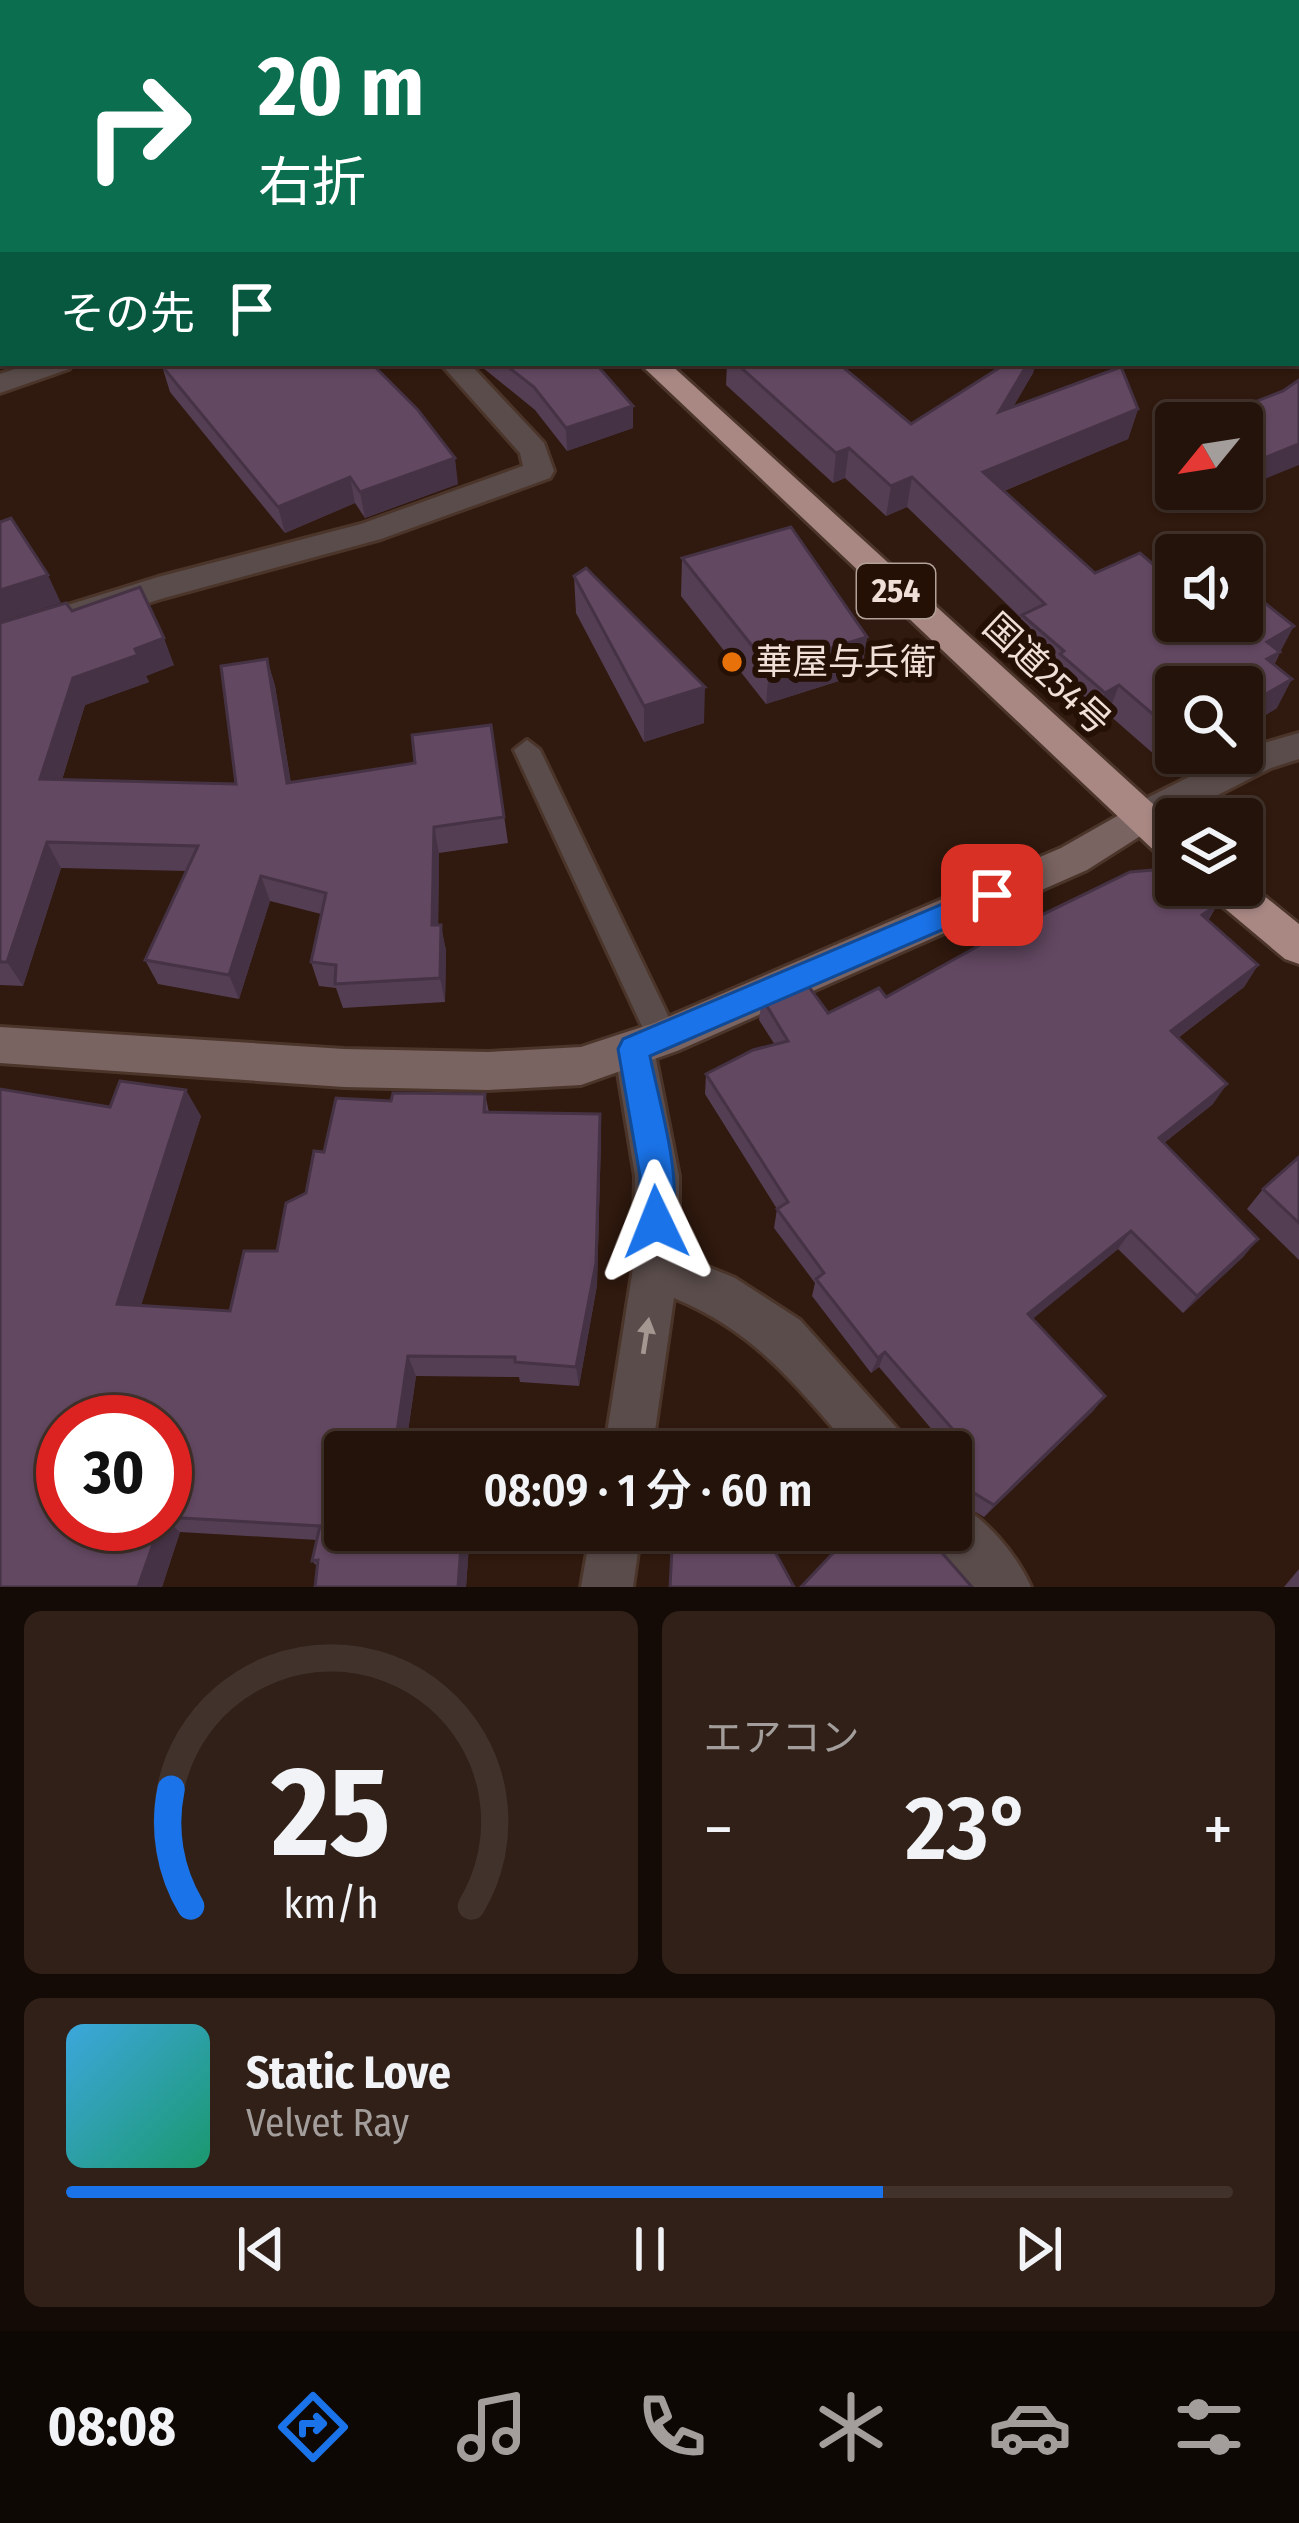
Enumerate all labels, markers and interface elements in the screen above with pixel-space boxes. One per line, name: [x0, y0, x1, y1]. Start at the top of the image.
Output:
text: 20 m: [258, 36, 424, 137]
icon: right: [60, 48, 216, 204]
text: 右折: [258, 151, 366, 215]
icon: arrive: [219, 276, 285, 342]
text: その先: [60, 287, 195, 341]
north arrow: [1155, 402, 1263, 510]
map controls: [1155, 402, 1263, 906]
button: sound: [1155, 534, 1263, 642]
road number: 254: [857, 564, 935, 618]
street label: 国道254号: [974, 604, 1120, 744]
place label: 華屋与兵衛: [756, 640, 936, 684]
marker: 華屋与兵衛: [719, 649, 745, 675]
button: search: [1155, 666, 1263, 774]
button: layers: [1155, 798, 1263, 906]
pin: [941, 844, 1043, 946]
icon: arrive: [959, 862, 1025, 928]
position arrow: [593, 1159, 719, 1285]
one-way arrow: [637, 1317, 656, 1355]
speed limit sign: 30: [36, 1395, 192, 1551]
text: 08:09 · 1 分 · 60 m: [484, 1464, 812, 1518]
text: エアコン: [704, 1715, 860, 1761]
text: 25: [270, 1738, 390, 1888]
text: 23°: [905, 1775, 1031, 1883]
text: −: [704, 1790, 733, 1869]
text: +: [1203, 1790, 1233, 1869]
text: km/h: [283, 1877, 379, 1928]
text: Static Love: [246, 2046, 451, 2100]
text: Velvet Ray: [246, 2100, 409, 2146]
icon: previous: [228, 2216, 294, 2282]
icon: pause: [617, 2216, 683, 2282]
icon: next: [1006, 2216, 1072, 2282]
icon: directions: [271, 2385, 355, 2469]
icon: music: [450, 2385, 534, 2469]
icon: phone: [630, 2385, 714, 2469]
icon: climate: [809, 2385, 893, 2469]
icon: car: [988, 2385, 1072, 2469]
icon: filters: [1167, 2385, 1251, 2469]
text: 08:08: [48, 2395, 176, 2459]

